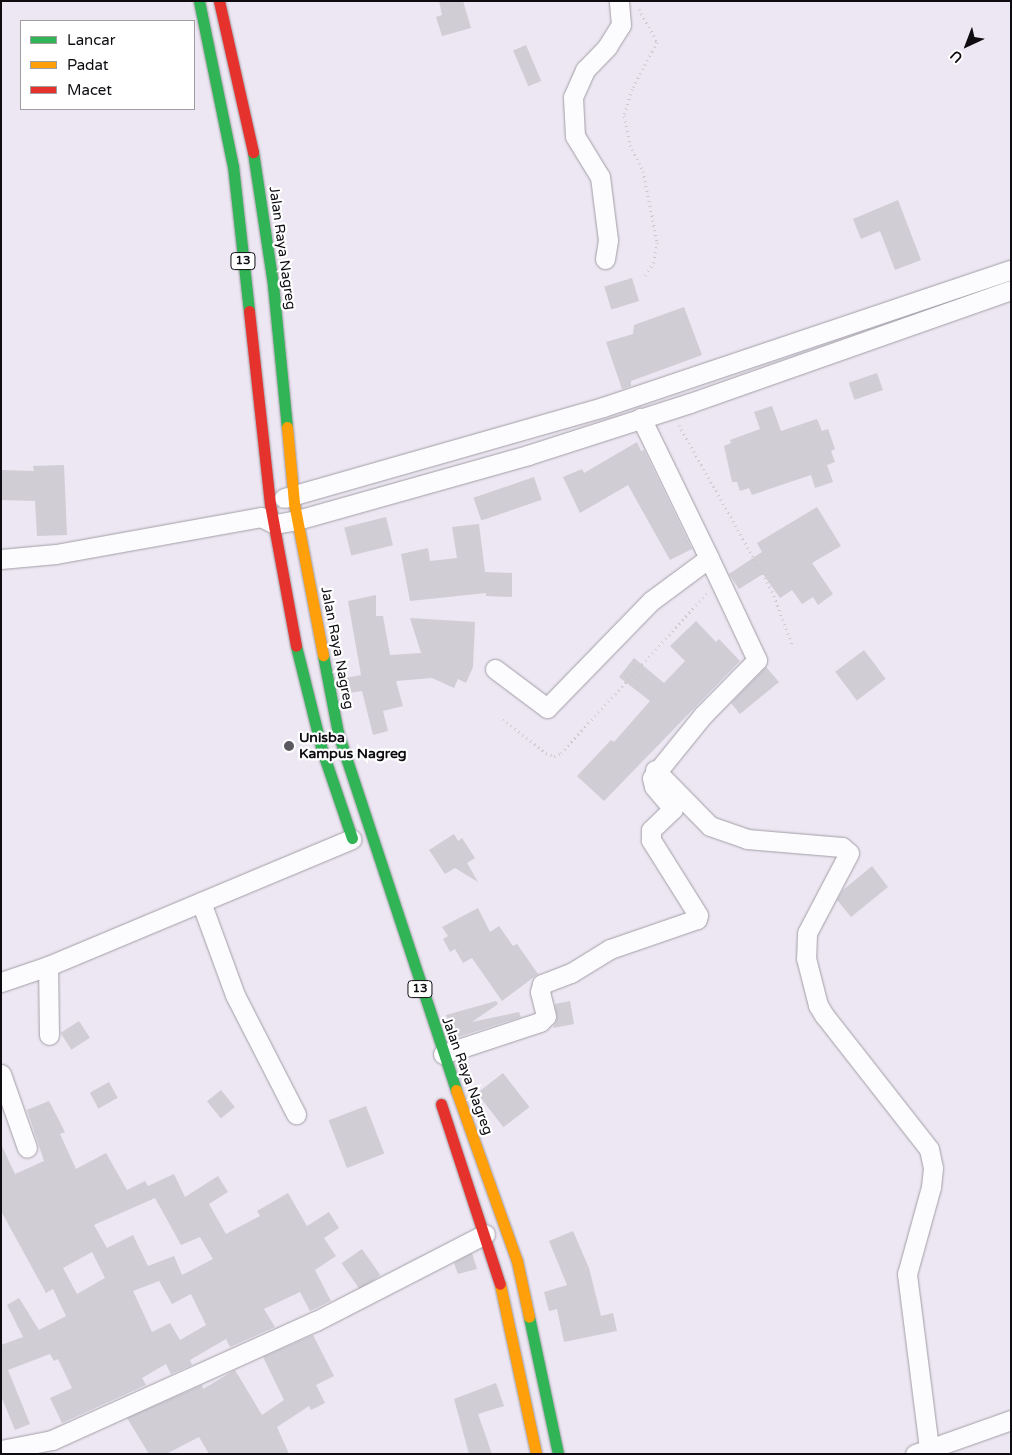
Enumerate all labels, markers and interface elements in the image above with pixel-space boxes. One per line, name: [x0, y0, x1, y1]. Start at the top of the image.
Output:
legend: [20, 20, 195, 110]
north arrow: [942, 20, 992, 70]
text: Lancar: [67, 31, 115, 49]
text: U: [947, 46, 966, 66]
text: Padat: [67, 56, 109, 74]
text: Macet: [67, 81, 112, 99]
street label: Jalan Raya Nagreg: [265, 185, 299, 311]
road number: 13: [229, 252, 257, 270]
street label: Jalan Raya Nagreg: [317, 585, 357, 711]
place label: Unisba Kampus Nagreg: [299, 730, 407, 762]
marker: Unisba Kampus Nagreg: [283, 740, 295, 752]
road number: 13: [406, 980, 434, 999]
street label: Jalan Raya Nagreg: [438, 1015, 496, 1137]

